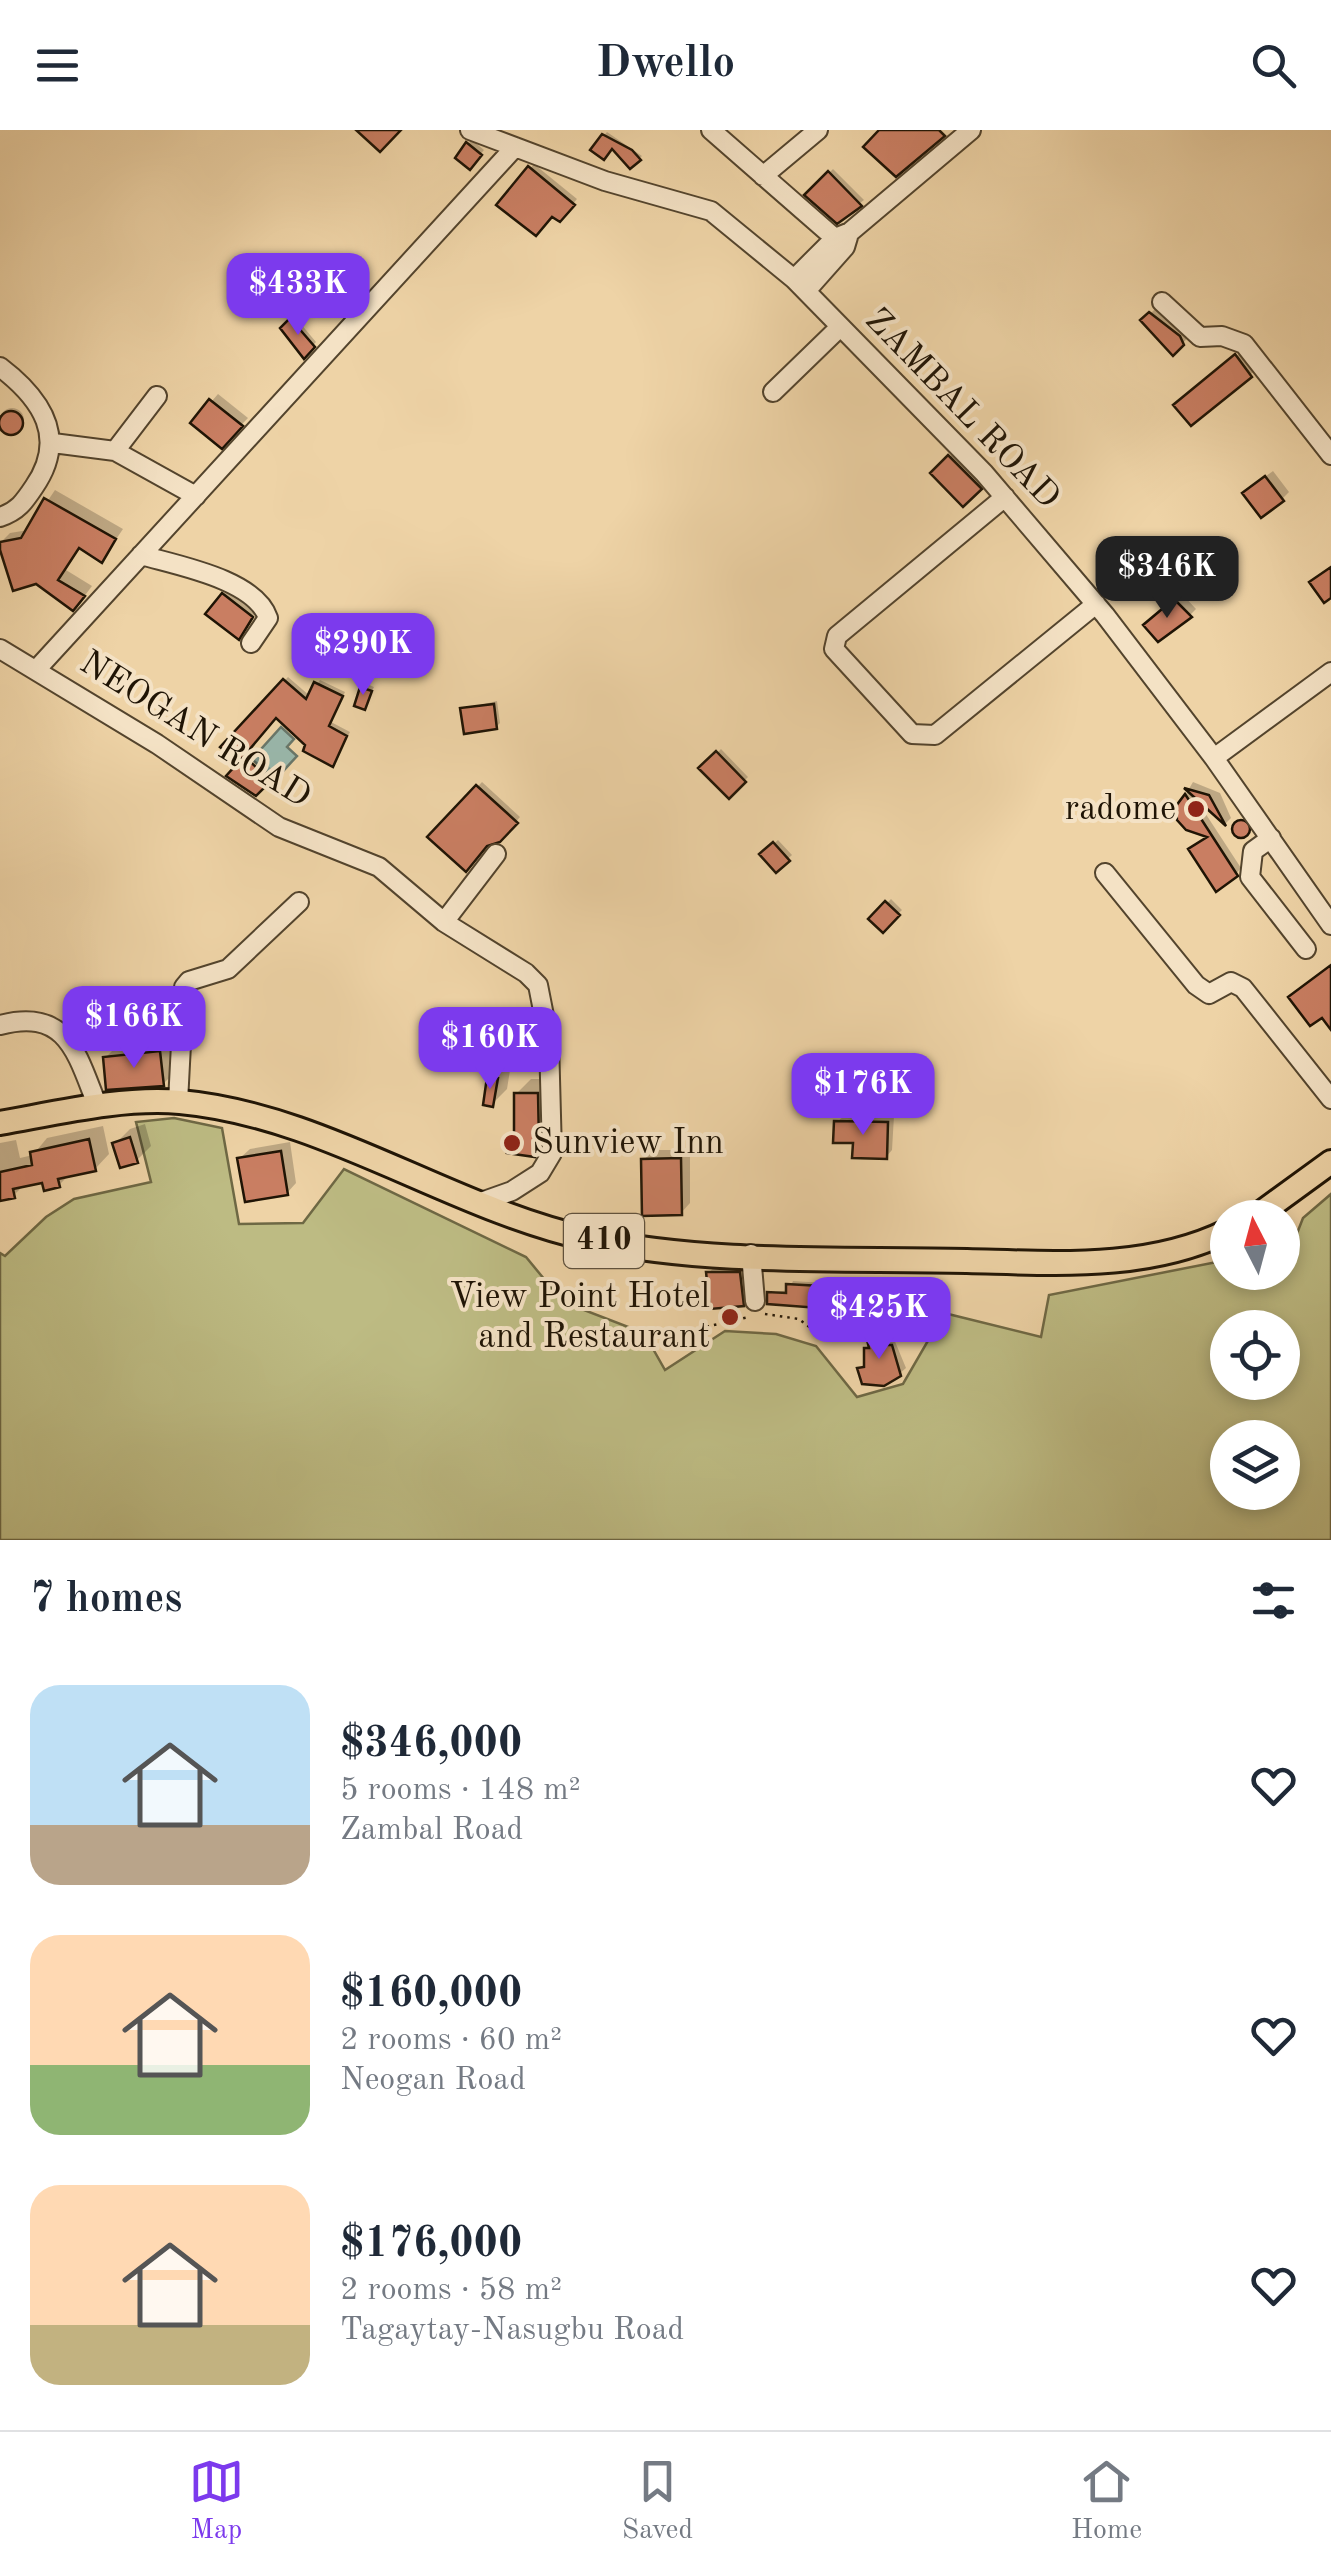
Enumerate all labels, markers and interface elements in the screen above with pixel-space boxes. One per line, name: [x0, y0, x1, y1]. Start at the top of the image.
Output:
icon: menu: [30, 38, 85, 93]
icon: search: [1246, 38, 1301, 93]
text: Dwello: [596, 42, 735, 87]
pin: $433K: [228, 253, 368, 338]
text: $433K: [249, 269, 347, 301]
street label: ZAMBAL ROAD: [858, 302, 1066, 516]
pin: $346K: [1097, 536, 1237, 621]
text: $346K: [1118, 552, 1216, 584]
pin: $290K: [293, 613, 433, 698]
text: $290K: [314, 629, 412, 661]
street label: NEOGAN ROAD: [73, 645, 317, 815]
place label: radome: [1065, 792, 1176, 827]
marker: radome: [1185, 798, 1207, 820]
pin: $166K: [64, 986, 204, 1071]
text: $166K: [85, 1002, 183, 1034]
pin: $160K: [420, 1007, 560, 1092]
text: $160K: [441, 1023, 539, 1055]
pin: $176K: [793, 1053, 933, 1138]
text: $176K: [814, 1069, 912, 1101]
place label: Sunview Inn: [532, 1126, 724, 1161]
marker: Sunview Inn: [501, 1132, 523, 1154]
north arrow: [1210, 1200, 1300, 1290]
map controls: [1210, 1200, 1300, 1510]
road number: 410: [564, 1214, 644, 1268]
pin: $425K: [809, 1277, 949, 1362]
place label: View Point Hotel and Restaurant: [450, 1280, 710, 1355]
text: $425K: [830, 1293, 928, 1325]
marker: View Point Hotel and Restaurant: [719, 1306, 741, 1328]
button: locate: [1210, 1310, 1300, 1400]
button: layers: [1210, 1420, 1300, 1510]
icon: filters: [1246, 1573, 1301, 1628]
text: 7 homes: [30, 1579, 182, 1621]
text: $346,000: [340, 1724, 522, 1766]
icon: home: [110, 1725, 230, 1845]
icon: heart: [1246, 1758, 1301, 1813]
text: 5 rooms · 148 m²: [340, 1775, 581, 1807]
text: Zambal Road: [340, 1815, 523, 1847]
text: $160,000: [340, 1974, 522, 2016]
icon: home: [110, 1975, 230, 2095]
icon: heart: [1246, 2008, 1301, 2063]
text: 2 rooms · 60 m²: [340, 2025, 562, 2057]
text: Neogan Road: [340, 2065, 526, 2097]
text: $176,000: [340, 2224, 522, 2266]
icon: home: [110, 2225, 230, 2345]
icon: heart: [1246, 2258, 1301, 2313]
text: 2 rooms · 58 m²: [340, 2275, 562, 2307]
text: Tagaytay-Nasugbu Road: [340, 2315, 684, 2347]
tab: Map: [189, 2454, 244, 2549]
tab: Saved: [622, 2454, 693, 2549]
tab: Home: [1071, 2454, 1142, 2549]

